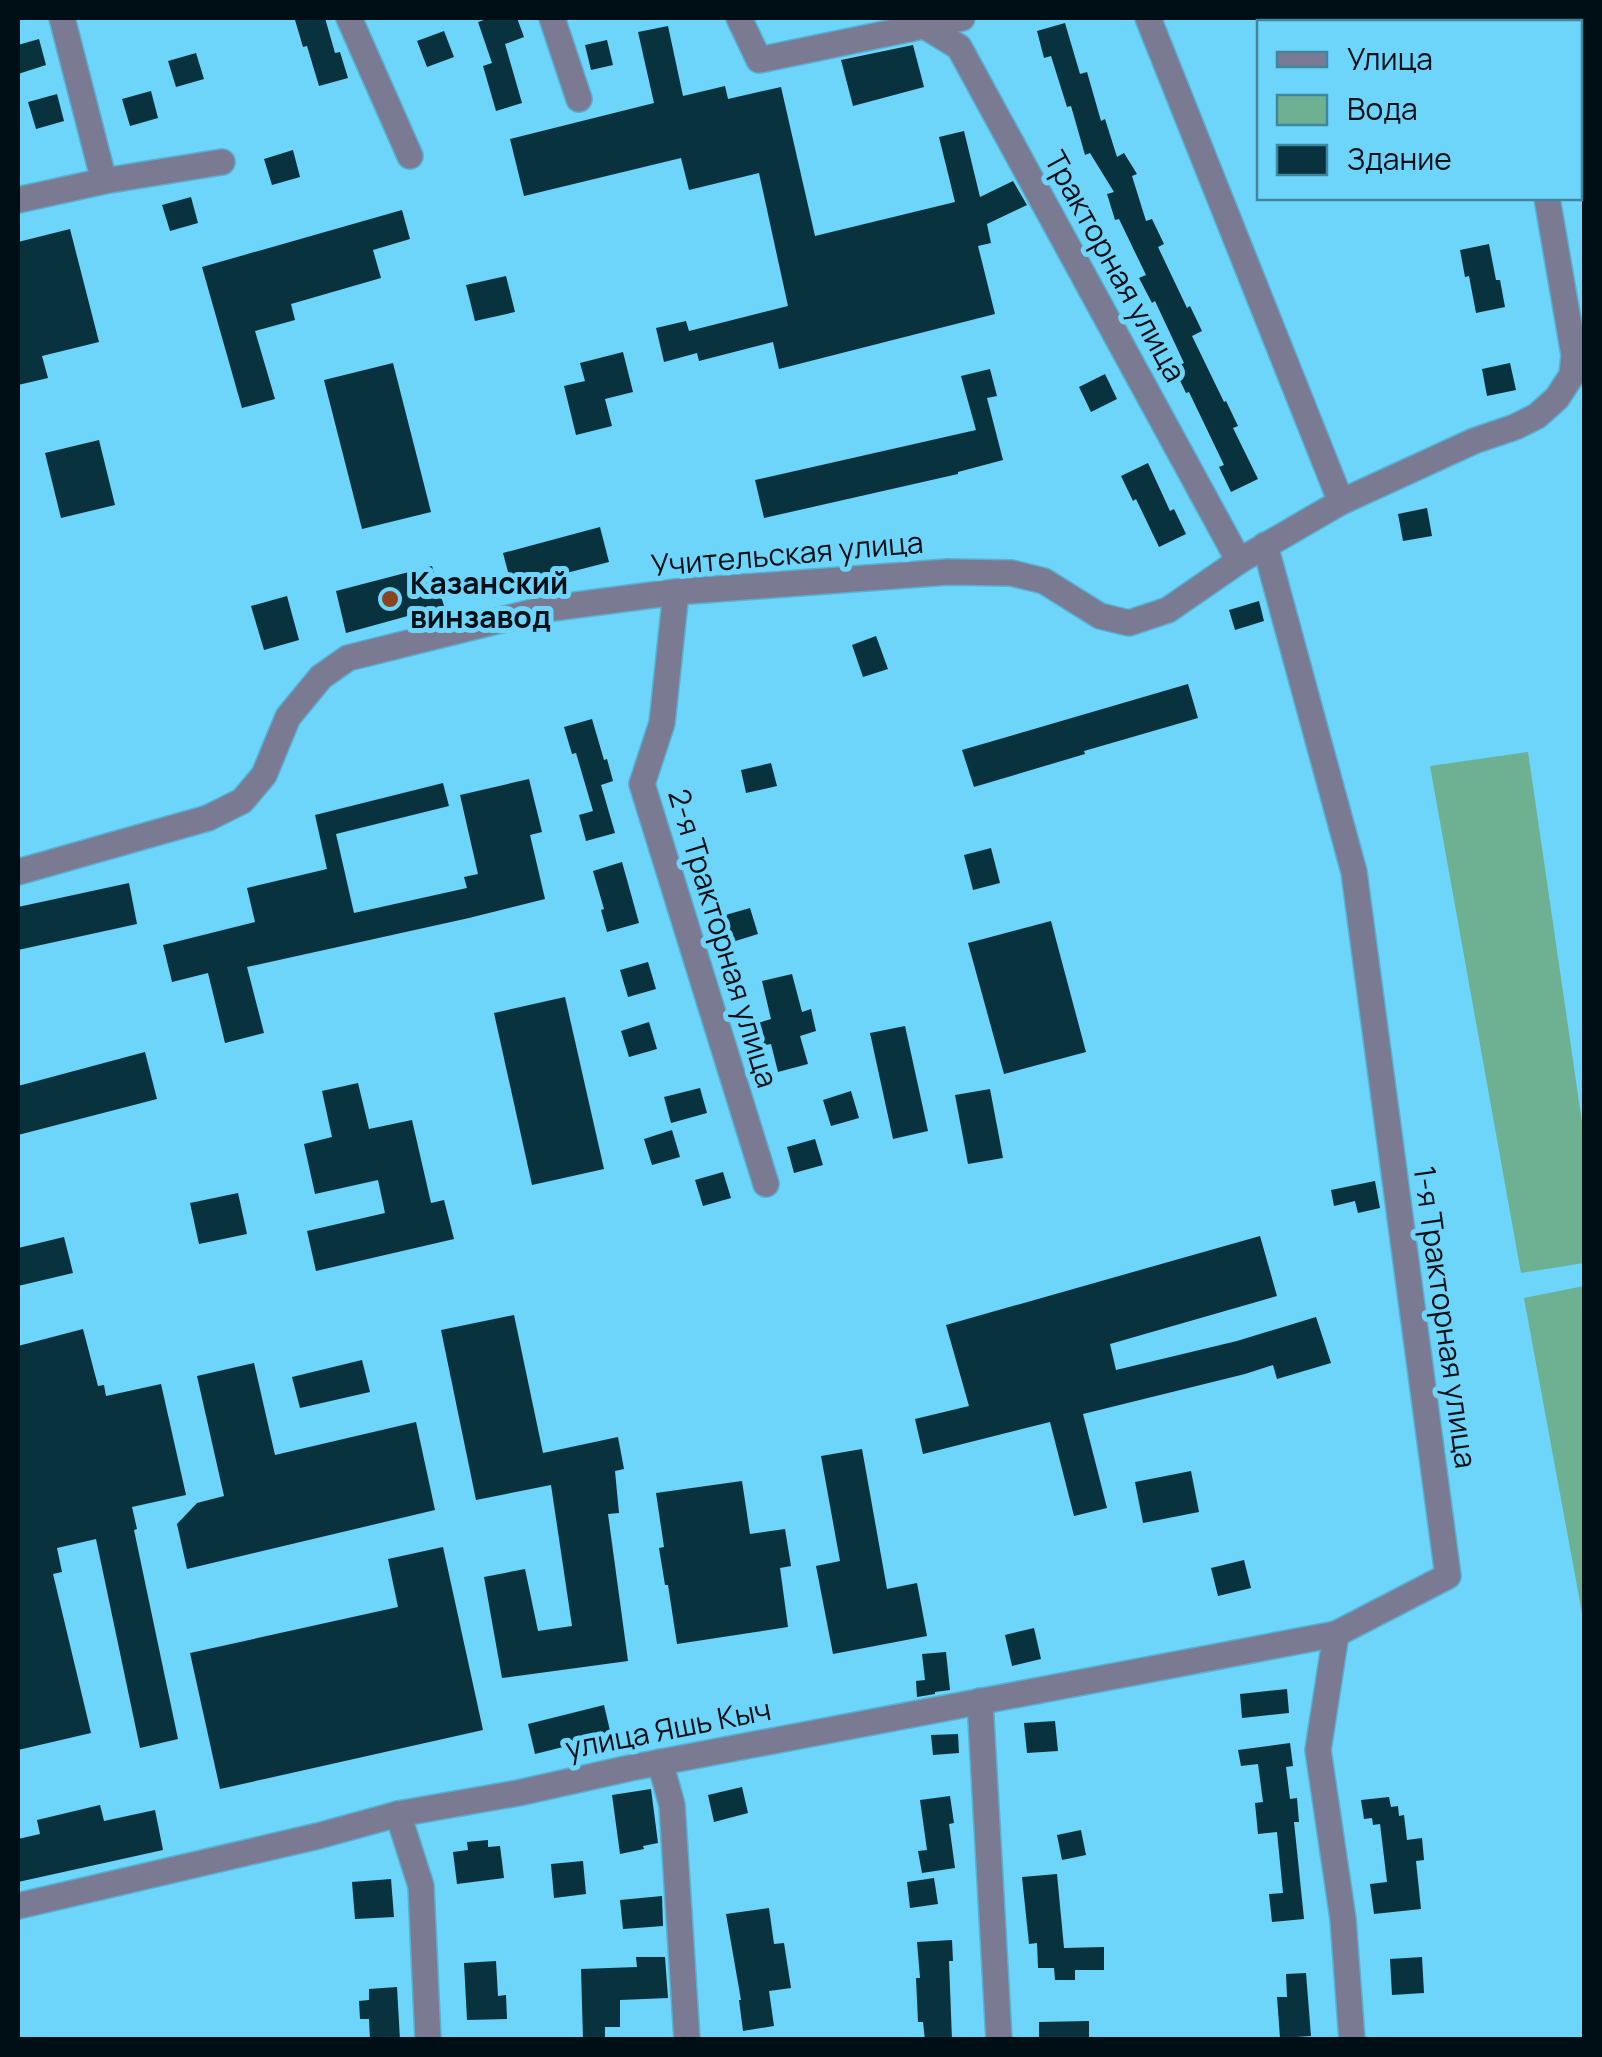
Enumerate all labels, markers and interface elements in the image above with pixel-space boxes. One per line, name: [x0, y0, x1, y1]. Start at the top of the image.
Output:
legend: [1257, 20, 1582, 200]
text: Улица: [1347, 38, 1433, 79]
text: Вода: [1347, 88, 1418, 129]
text: Здание: [1347, 138, 1452, 179]
street label: Тракторная улица: [1036, 143, 1196, 389]
street label: Учительская улица: [649, 521, 925, 585]
place label: Казанский винзавод: [410, 562, 568, 637]
marker: Казанский винзавод: [379, 588, 401, 610]
street label: 2-я Тракторная улица: [659, 784, 789, 1092]
street label: 1-я Тракторная улица: [1404, 1163, 1488, 1471]
street label: улица Яшь Кыч: [562, 1688, 774, 1768]

